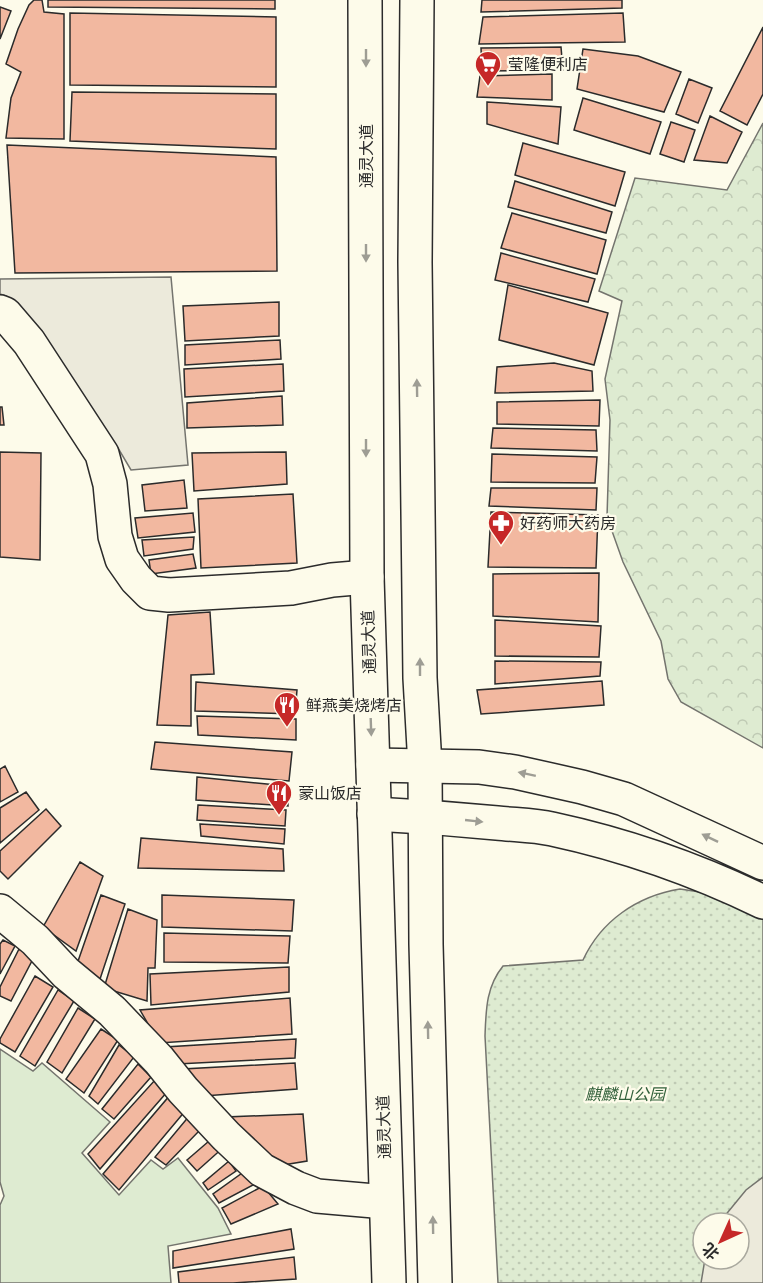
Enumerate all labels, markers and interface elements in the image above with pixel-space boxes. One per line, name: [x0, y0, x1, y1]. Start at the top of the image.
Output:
one-way arrow: [361, 49, 371, 68]
supermarket icon: 莹隆便利店: [473, 49, 503, 87]
place label: 莹隆便利店: [508, 56, 588, 73]
street label: 通灵大道: [358, 124, 375, 188]
one-way arrow: [361, 244, 371, 263]
one-way arrow: [412, 378, 422, 397]
one-way arrow: [361, 439, 371, 458]
pharmacy icon: 好药师大药房: [486, 508, 516, 546]
place label: 好药师大药房: [520, 515, 616, 532]
street label: 通灵大道: [359, 610, 379, 674]
one-way arrow: [415, 657, 425, 676]
restaurant icon: 鲜燕美烧烤店: [272, 690, 302, 728]
place label: 鲜燕美烧烤店: [306, 697, 402, 714]
one-way arrow: [367, 718, 376, 737]
one-way arrow: [517, 769, 536, 778]
restaurant icon: 蒙山饭店: [264, 778, 294, 816]
place label: 蒙山饭店: [298, 785, 362, 802]
one-way arrow: [464, 816, 483, 826]
one-way arrow: [702, 834, 719, 843]
one-way arrow: [424, 1020, 433, 1039]
park label: 麒麟山公园: [585, 1086, 667, 1103]
street label: 通灵大道: [374, 1095, 394, 1159]
north arrow: [691, 1211, 751, 1271]
one-way arrow: [428, 1215, 438, 1234]
text: 北: [699, 1240, 722, 1263]

